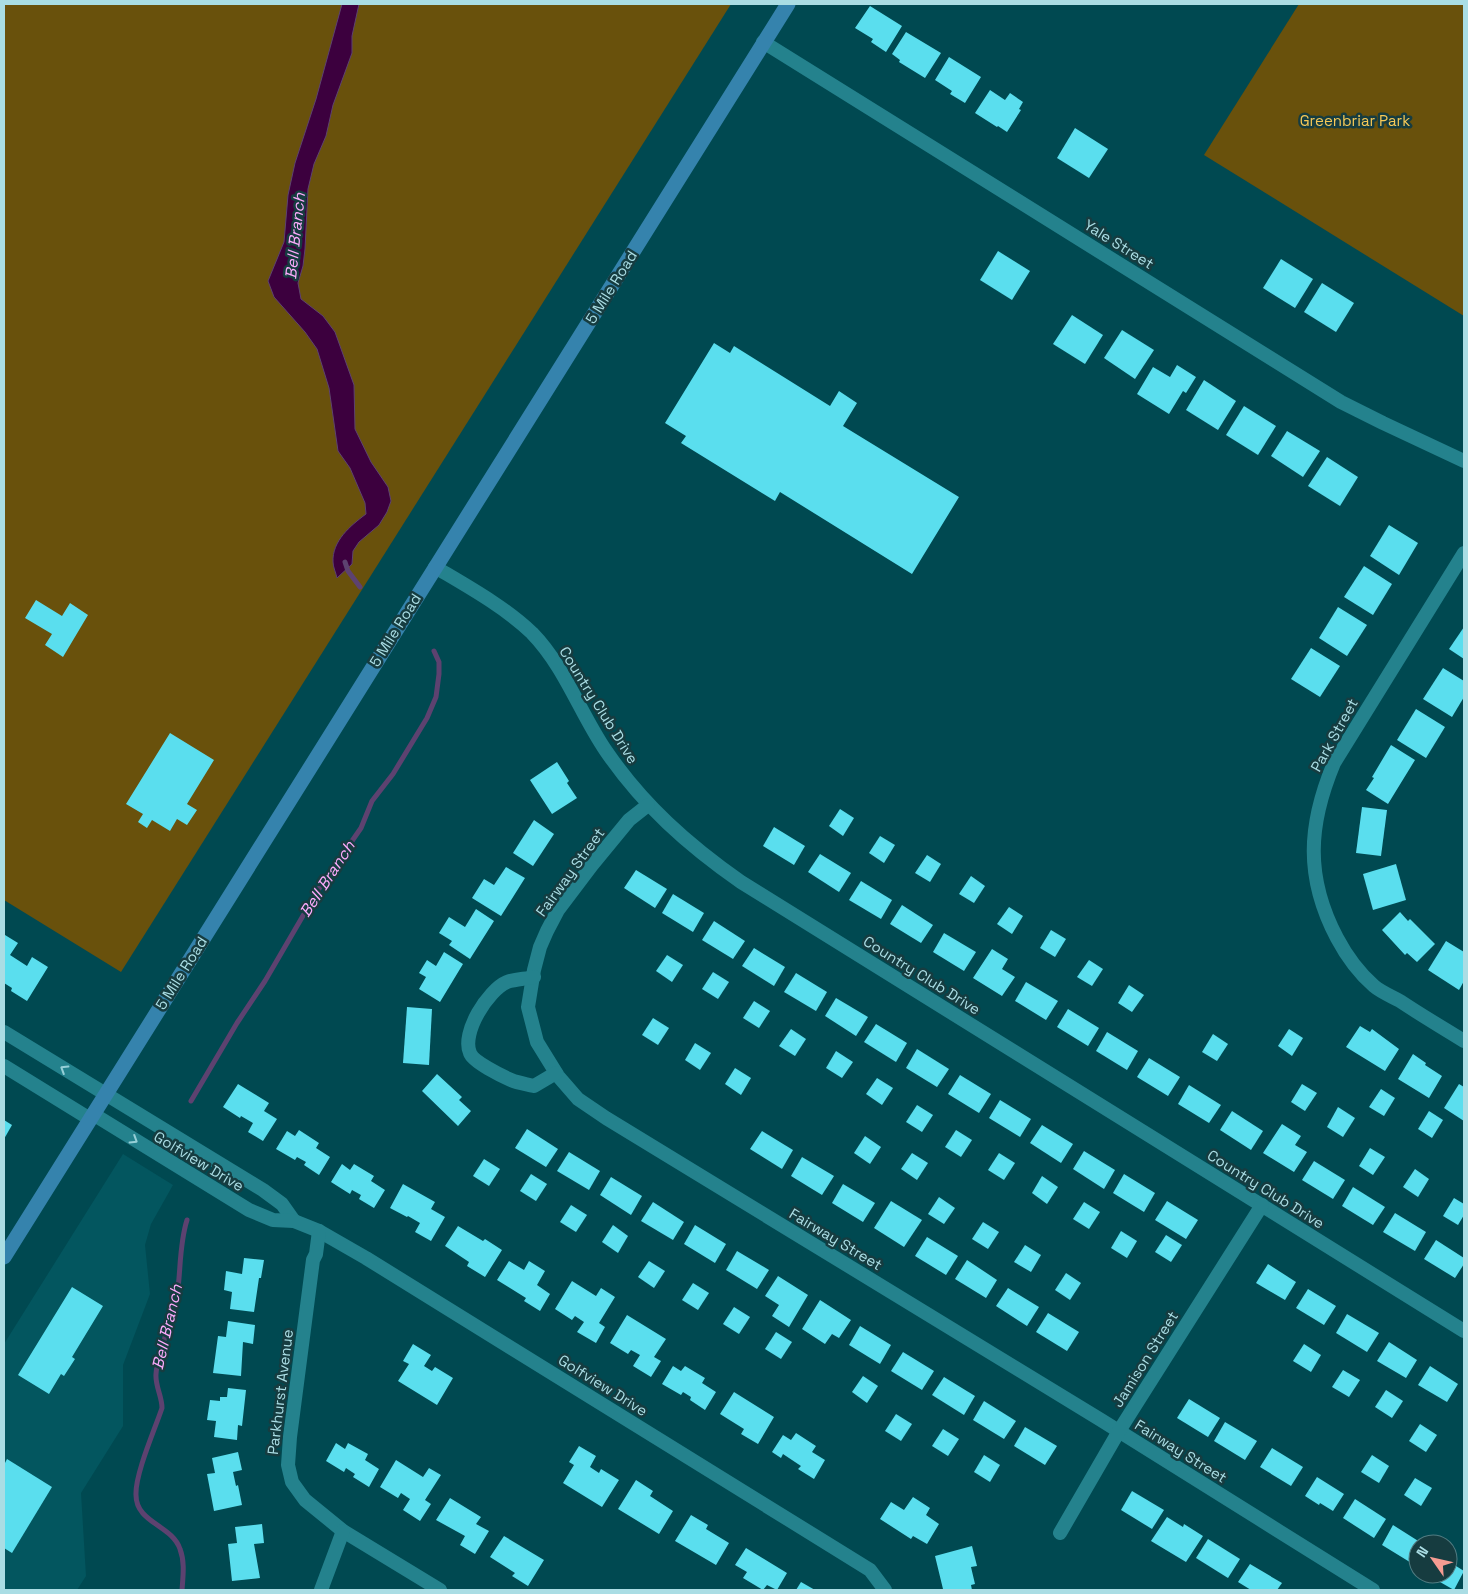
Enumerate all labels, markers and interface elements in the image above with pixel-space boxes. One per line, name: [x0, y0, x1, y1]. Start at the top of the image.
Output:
park label: Greenbriar Park: [1300, 111, 1410, 130]
water label: Bell Branch: [280, 191, 310, 280]
street label: Yale Street: [1081, 215, 1158, 273]
street label: 5 Mile Road: [581, 247, 641, 327]
street label: 5 Mile Road: [365, 590, 425, 670]
street label: Country Club Drive: [555, 643, 643, 767]
street label: Park Street: [1306, 695, 1362, 775]
street label: Fairway Street: [531, 824, 609, 920]
water label: Bell Branch: [295, 836, 360, 921]
street label: Country Club Drive: [860, 931, 984, 1019]
street label: 5 Mile Road: [151, 933, 211, 1013]
one-way arrow: [60, 1065, 69, 1075]
street label: Golfview Drive: [150, 1127, 248, 1195]
one-way arrow: [129, 1134, 138, 1143]
street label: Country Club Drive: [1204, 1145, 1328, 1233]
street label: Fairway Street: [786, 1204, 886, 1274]
water label: Bell Branch: [147, 1281, 187, 1372]
street label: Jamison Street: [1108, 1307, 1182, 1411]
street label: Parkhurst Avenue: [263, 1328, 297, 1456]
street label: Golfview Drive: [555, 1350, 651, 1420]
street label: Fairway Street: [1131, 1415, 1231, 1487]
north arrow: [1408, 1534, 1458, 1584]
text: N: [1412, 1543, 1432, 1561]

